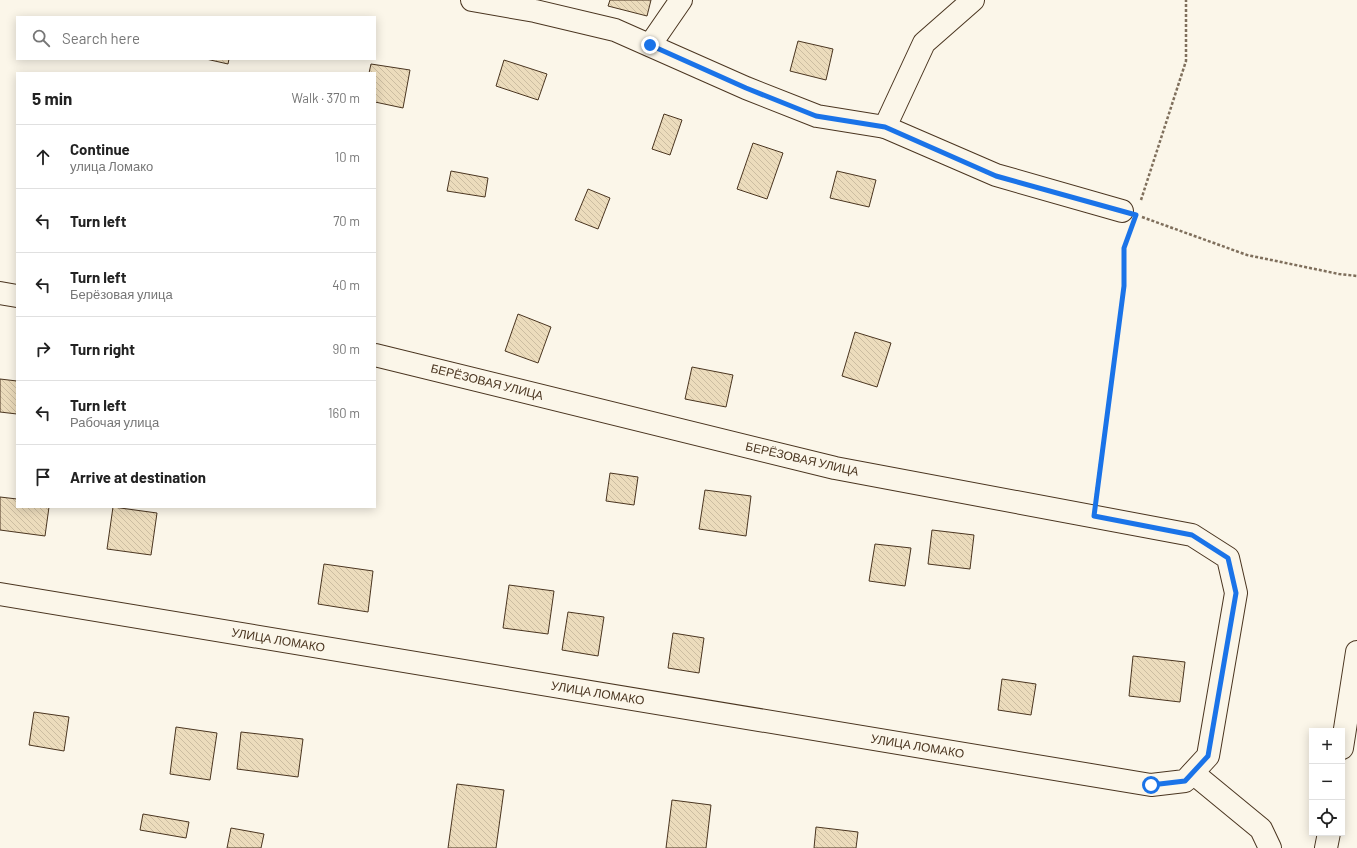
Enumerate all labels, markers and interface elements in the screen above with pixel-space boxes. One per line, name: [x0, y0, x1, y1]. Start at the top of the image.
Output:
search box: [16, 16, 376, 60]
icon: search: [30, 27, 52, 49]
text: Search here: [62, 29, 140, 47]
route end: [641, 36, 659, 54]
text: 5 min: [32, 88, 72, 108]
text: Walk · 370 m: [292, 90, 360, 106]
text: Continue: [70, 140, 130, 158]
icon: ahead: [32, 146, 54, 168]
text: 10 m: [335, 149, 360, 165]
text: улица Ломако: [70, 158, 153, 174]
icon: left: [32, 210, 54, 232]
text: Turn left: [70, 212, 126, 230]
text: 70 m: [333, 213, 360, 229]
text: Turn left: [70, 268, 126, 286]
icon: left: [32, 274, 54, 296]
text: 40 m: [332, 277, 360, 293]
text: Берёзовая улица: [70, 286, 173, 302]
icon: right: [32, 338, 54, 360]
text: Turn right: [70, 340, 135, 358]
text: 90 m: [333, 341, 360, 357]
street label: БЕРЁЗОВАЯ УЛИЦА: [429, 360, 545, 403]
text: Turn left: [70, 396, 126, 414]
icon: left: [32, 402, 54, 424]
text: 160 m: [328, 405, 360, 421]
text: Рабочая улица: [70, 414, 159, 430]
street label: БЕРЁЗОВАЯ УЛИЦА: [744, 438, 860, 479]
icon: arrive: [32, 466, 54, 488]
text: Arrive at destination: [70, 468, 206, 486]
street label: УЛИЦА ЛОМАКО: [231, 625, 326, 654]
street label: УЛИЦА ЛОМАКО: [550, 678, 646, 707]
map controls: [1309, 728, 1345, 836]
button: +: [1309, 728, 1345, 764]
street label: УЛИЦА ЛОМАКО: [870, 731, 965, 760]
button: −: [1309, 764, 1345, 800]
route start: [1142, 776, 1160, 794]
button: locate: [1309, 800, 1345, 836]

